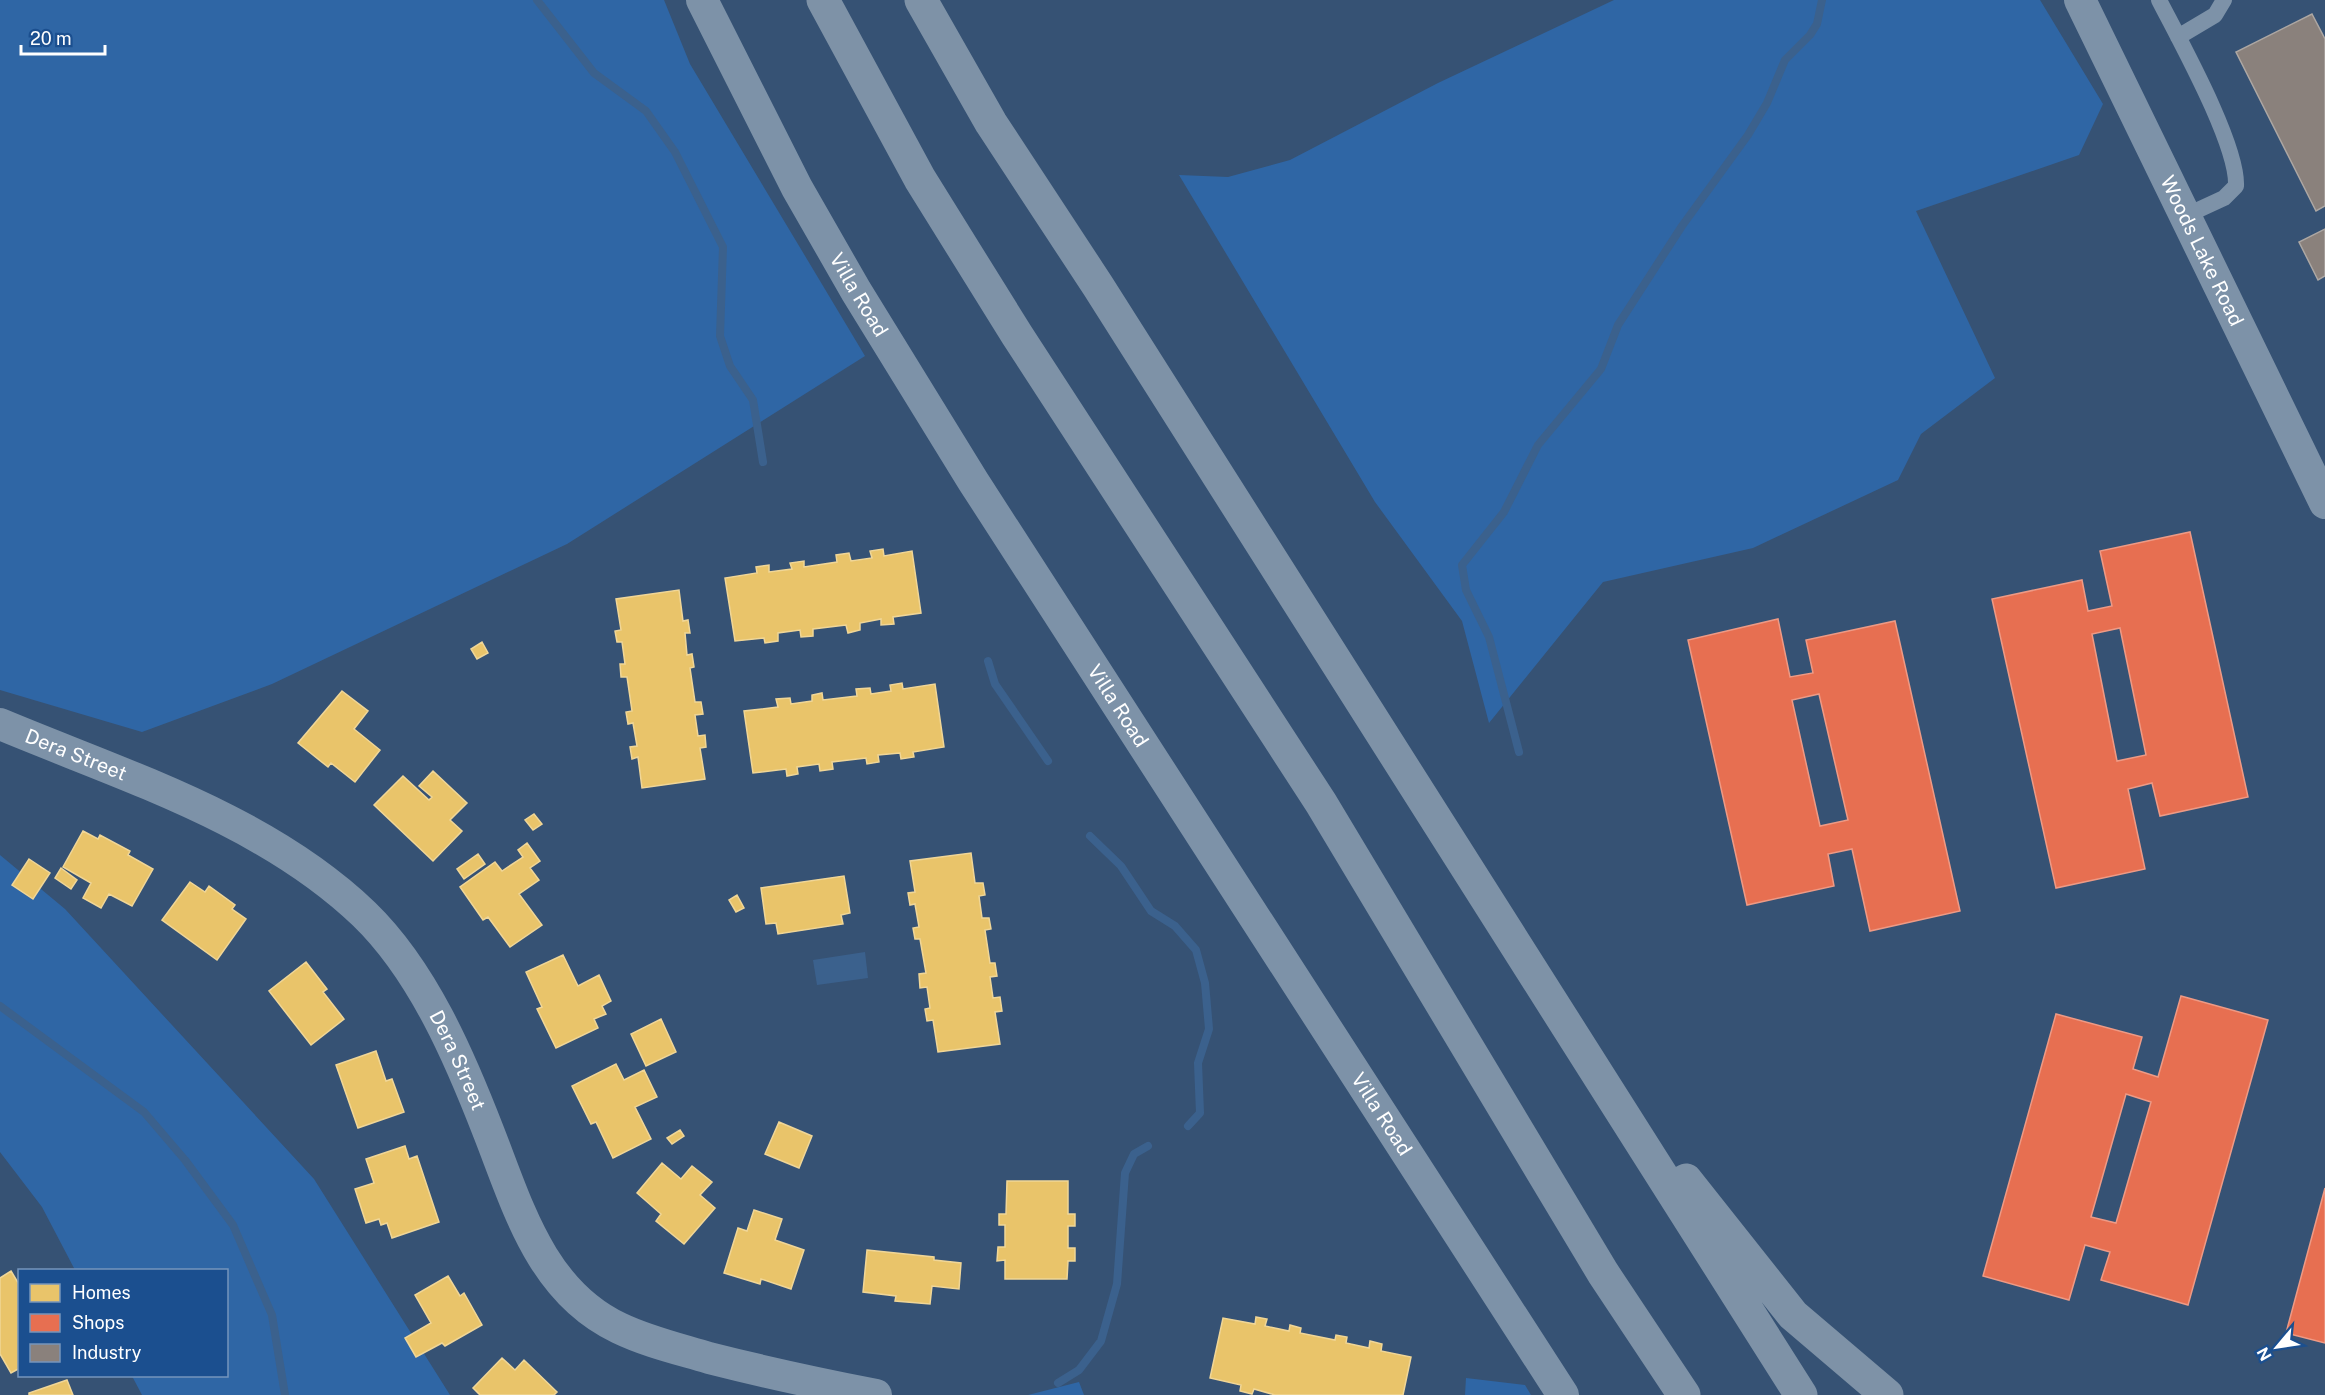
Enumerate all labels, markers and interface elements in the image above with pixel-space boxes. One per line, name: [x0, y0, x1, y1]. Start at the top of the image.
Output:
scale bar: [21, 18, 105, 56]
text: 20 m: [30, 28, 72, 49]
street label: Woods Lake Road: [2155, 172, 2249, 330]
street label: Villa Road: [825, 248, 893, 341]
street label: Villa Road: [1083, 660, 1154, 752]
street label: Dera Street: [22, 724, 130, 786]
street label: Dera Street: [424, 1006, 491, 1113]
street label: Villa Road: [1346, 1068, 1417, 1160]
legend: [18, 1269, 228, 1377]
text: Homes: [72, 1282, 131, 1303]
text: Shops: [72, 1312, 124, 1333]
north arrow: [2247, 1317, 2307, 1377]
text: Industry: [72, 1342, 142, 1363]
text: N: [2253, 1344, 2276, 1364]

